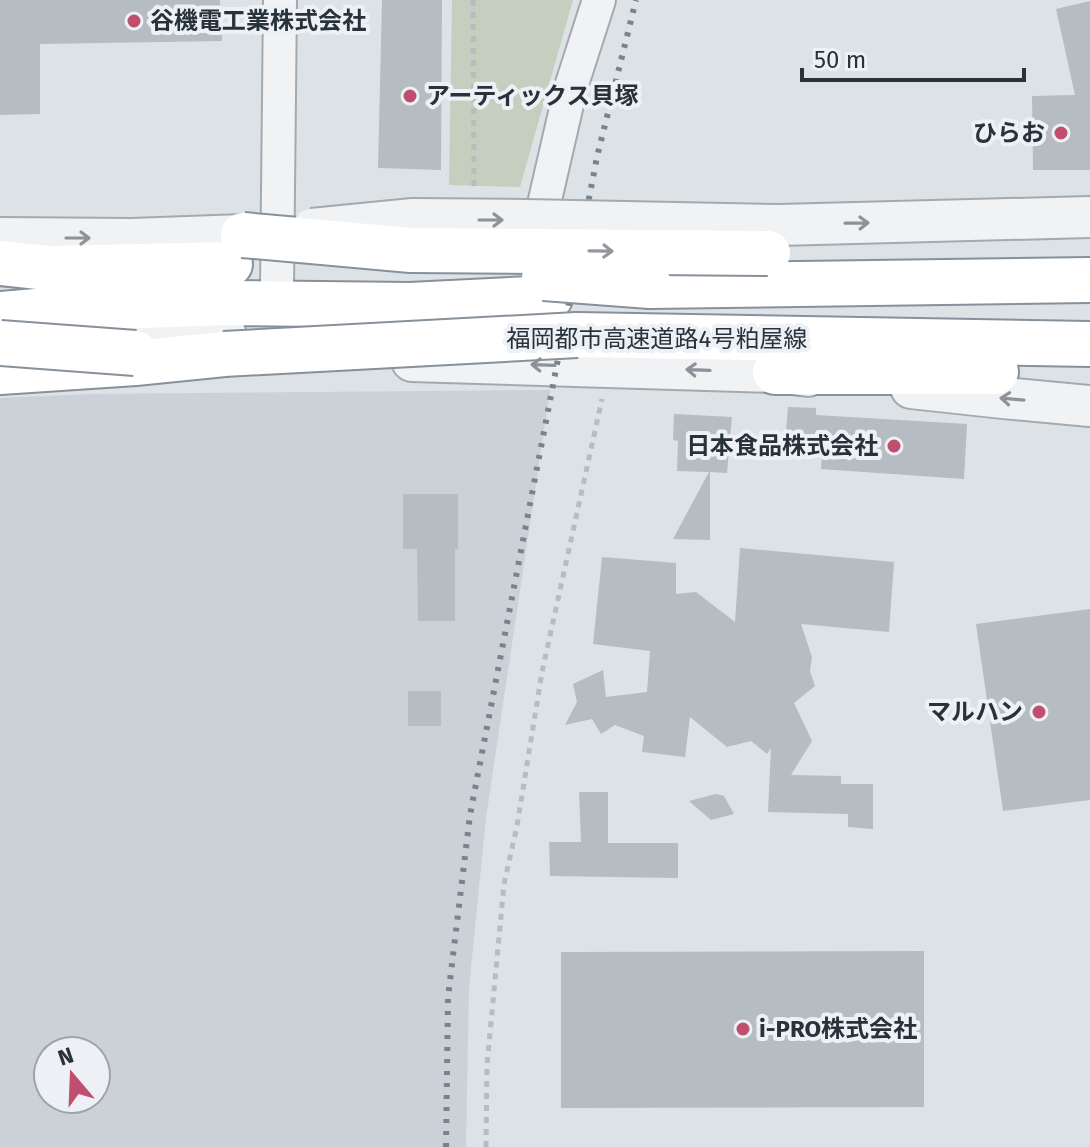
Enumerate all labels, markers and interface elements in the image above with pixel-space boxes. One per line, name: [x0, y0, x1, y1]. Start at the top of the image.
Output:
place label: 谷機電工業株式会社: [150, 7, 366, 35]
marker: 谷機電工業株式会社: [125, 12, 143, 30]
scale bar: [802, 32, 1024, 82]
text: 50 m: [814, 46, 866, 74]
place label: アーティックス貝塚: [426, 82, 638, 110]
marker: アーティックス貝塚: [401, 87, 419, 105]
place label: ひらお: [973, 119, 1045, 147]
marker: ひらお: [1052, 124, 1070, 142]
one-way arrow: [477, 212, 504, 228]
one-way arrow: [843, 215, 870, 231]
one-way arrow: [64, 230, 91, 246]
one-way arrow: [587, 243, 614, 259]
street label: 福岡都市高速道路4号粕屋線: [507, 325, 807, 353]
one-way arrow: [530, 358, 557, 373]
one-way arrow: [685, 362, 712, 377]
one-way arrow: [999, 391, 1026, 406]
place label: 日本食品株式会社: [686, 432, 878, 460]
marker: 日本食品株式会社: [885, 437, 903, 455]
place label: マルハン: [927, 698, 1023, 726]
marker: マルハン: [1030, 703, 1048, 721]
place label: i-PRO株式会社: [759, 1015, 917, 1043]
marker: i-PRO株式会社: [734, 1020, 752, 1038]
north arrow: [32, 1035, 112, 1115]
text: N: [54, 1041, 77, 1072]

